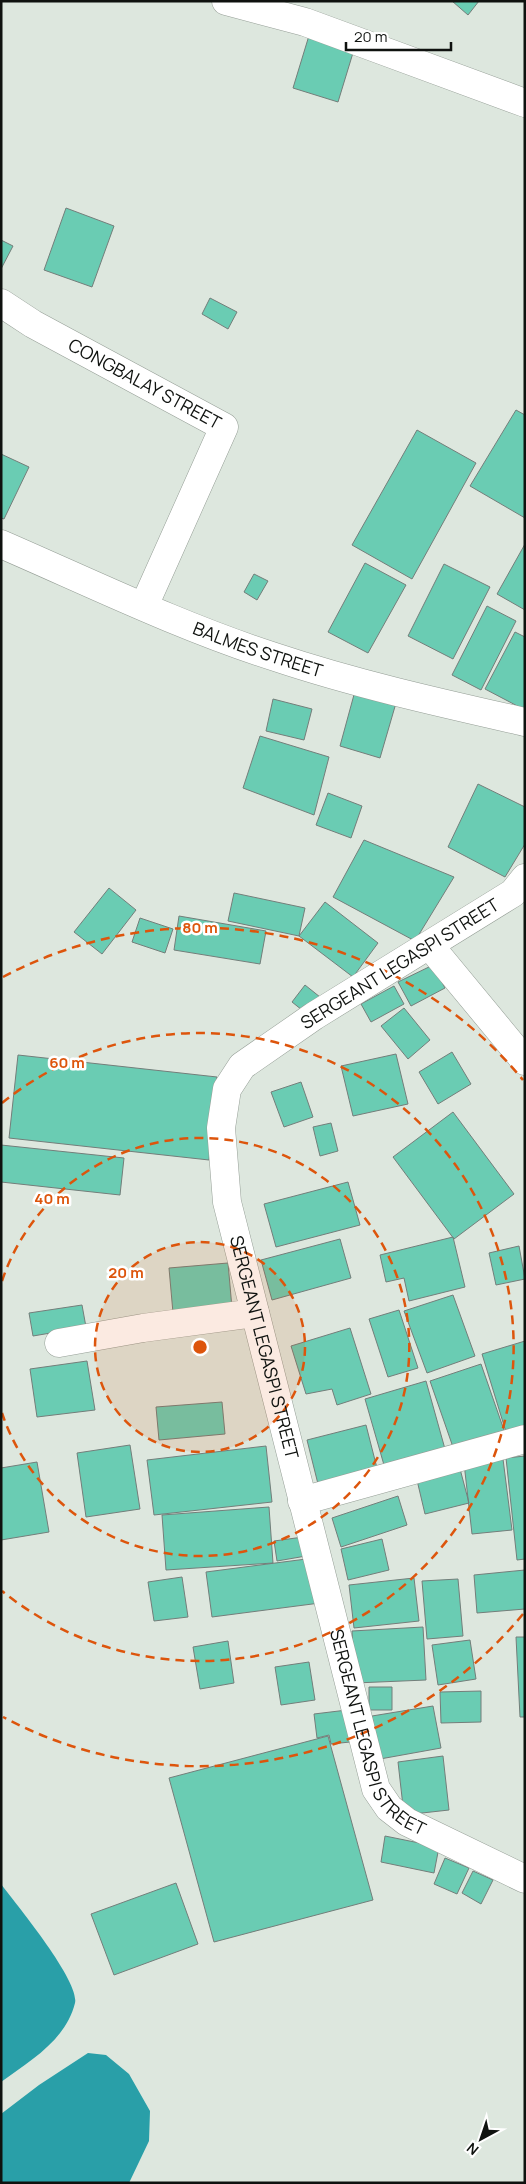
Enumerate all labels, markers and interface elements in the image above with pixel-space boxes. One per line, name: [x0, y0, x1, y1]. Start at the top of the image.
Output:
scale bar: [346, 20, 451, 52]
text: 20 m: [354, 26, 387, 47]
street label: CONGBALAY STREET: [64, 332, 226, 434]
street label: BALMES STREET: [190, 616, 326, 682]
street label: SERGEANT LEGASPI STREET: [296, 892, 503, 1034]
text: 80 m: [182, 917, 218, 938]
text: 60 m: [49, 1052, 85, 1073]
text: 40 m: [34, 1188, 70, 1209]
street label: SERGEANT LEGASPI STREET: [225, 1233, 305, 1462]
text: 20 m: [108, 1262, 144, 1283]
centre of rings: [191, 1338, 209, 1356]
street label: SERGEANT LEGASPI STREET: [325, 1626, 430, 1841]
north arrow: [456, 2114, 506, 2164]
text: N: [462, 2139, 482, 2160]

